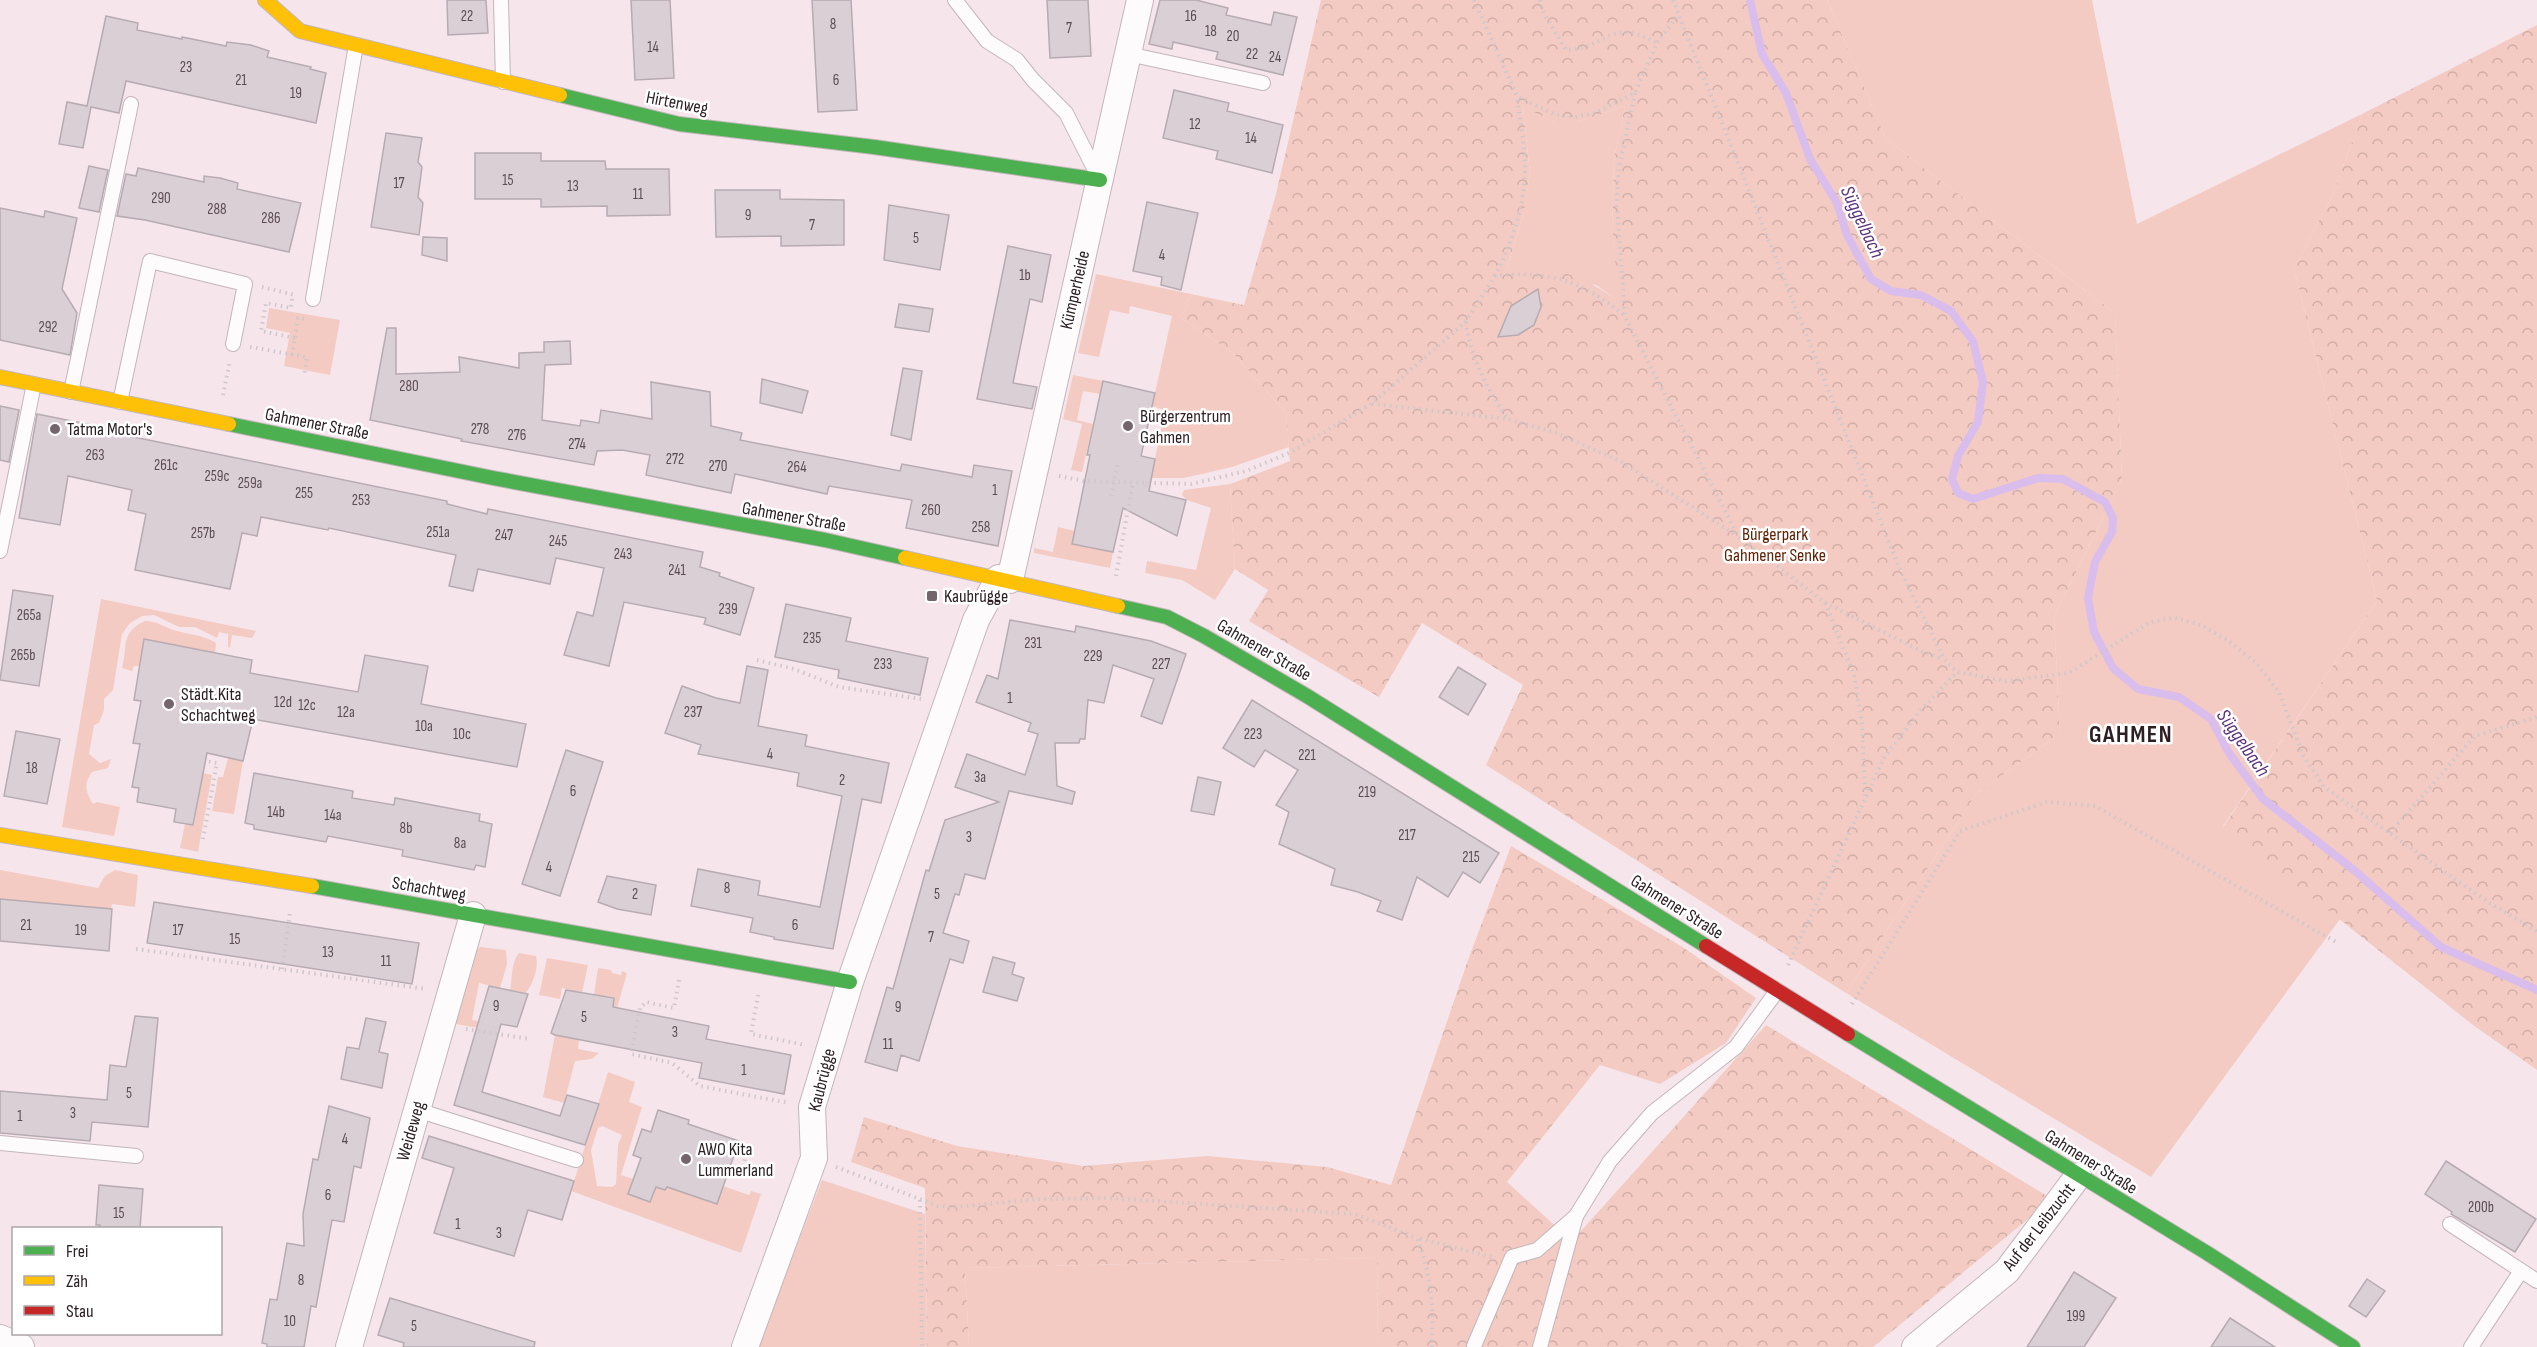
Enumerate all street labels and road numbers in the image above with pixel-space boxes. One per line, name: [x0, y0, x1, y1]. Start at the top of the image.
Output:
street label: Hirtenweg: [644, 87, 710, 119]
street label: Kümperheide: [1056, 249, 1094, 331]
street label: Gahmener Straße: [263, 404, 371, 444]
street label: Gahmener Straße: [740, 498, 848, 536]
street label: Gahmener Straße: [1213, 615, 1315, 685]
street label: Gahmener Straße: [1627, 870, 1727, 944]
street label: Schachtweg: [390, 872, 468, 906]
street label: Kaubrügge: [804, 1046, 840, 1114]
street label: Weideweg: [392, 1099, 430, 1163]
street label: Gahmener Straße: [2041, 1125, 2141, 1199]
street label: Auf der Leibzucht: [1998, 1179, 2080, 1276]

